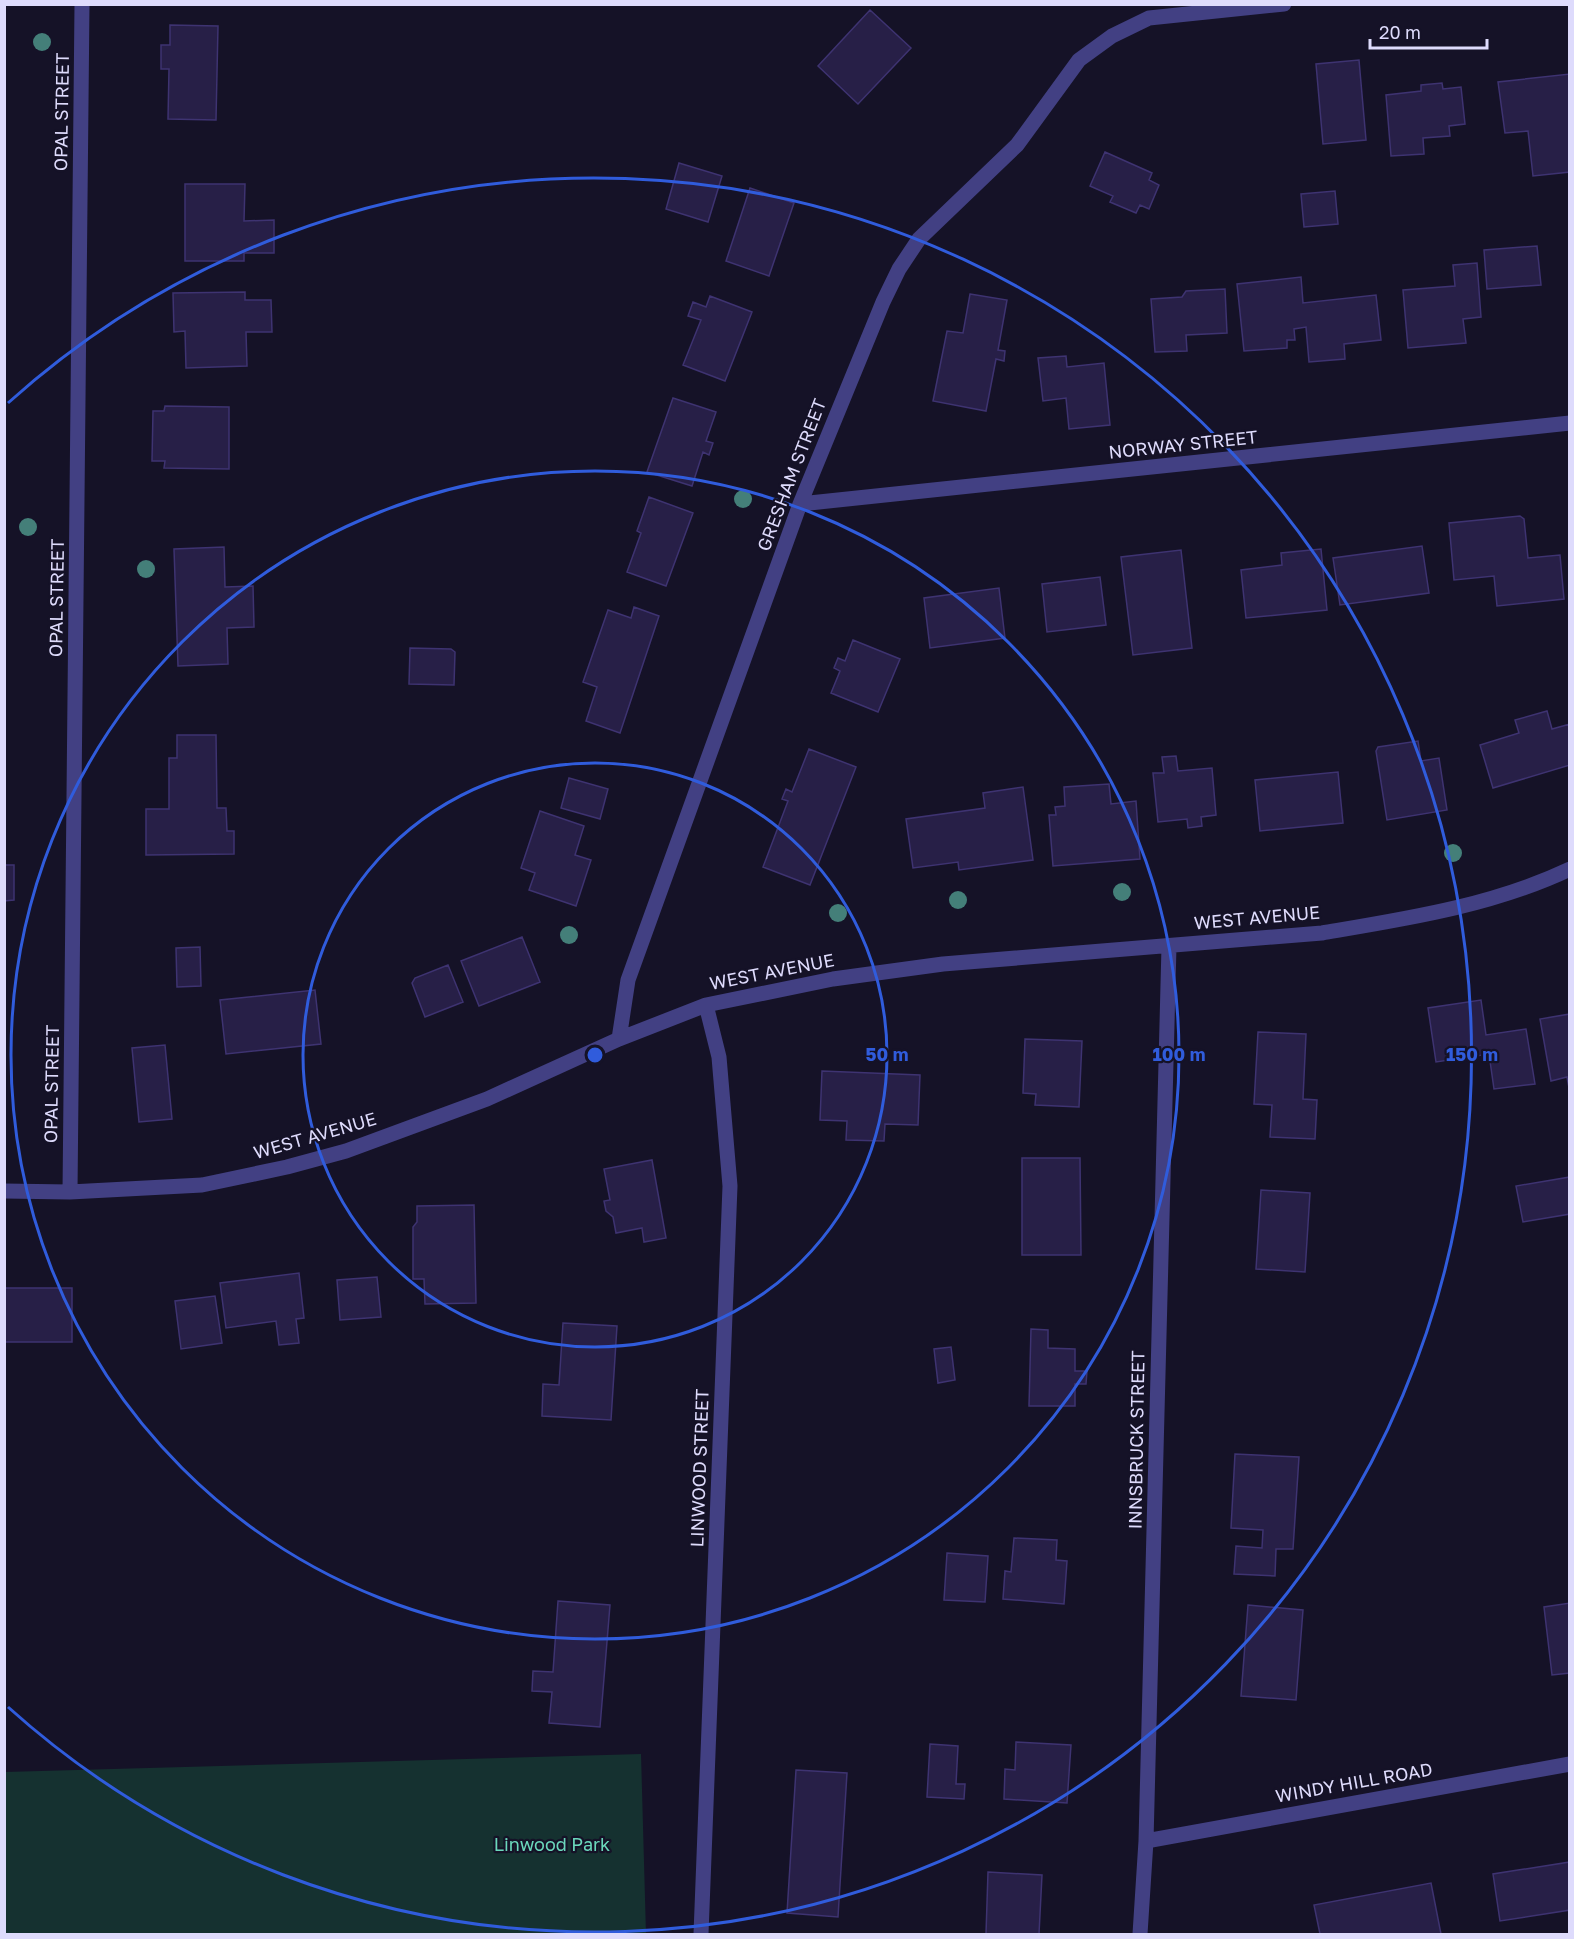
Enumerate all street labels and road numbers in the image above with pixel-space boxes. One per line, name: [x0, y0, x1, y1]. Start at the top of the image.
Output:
street label: OPAL STREET: [49, 53, 73, 171]
street label: GRESHAM STREET: [752, 395, 830, 554]
street label: NORWAY STREET: [1107, 425, 1259, 463]
street label: OPAL STREET: [44, 539, 68, 657]
street label: WEST AVENUE: [1193, 901, 1321, 933]
street label: WEST AVENUE: [708, 948, 836, 994]
street label: OPAL STREET: [39, 1025, 63, 1143]
street label: WEST AVENUE: [251, 1107, 379, 1163]
street label: INNSBRUCK STREET: [1123, 1350, 1149, 1530]
street label: LINWOOD STREET: [685, 1388, 713, 1548]
street label: WINDY HILL ROAD: [1274, 1757, 1434, 1807]

